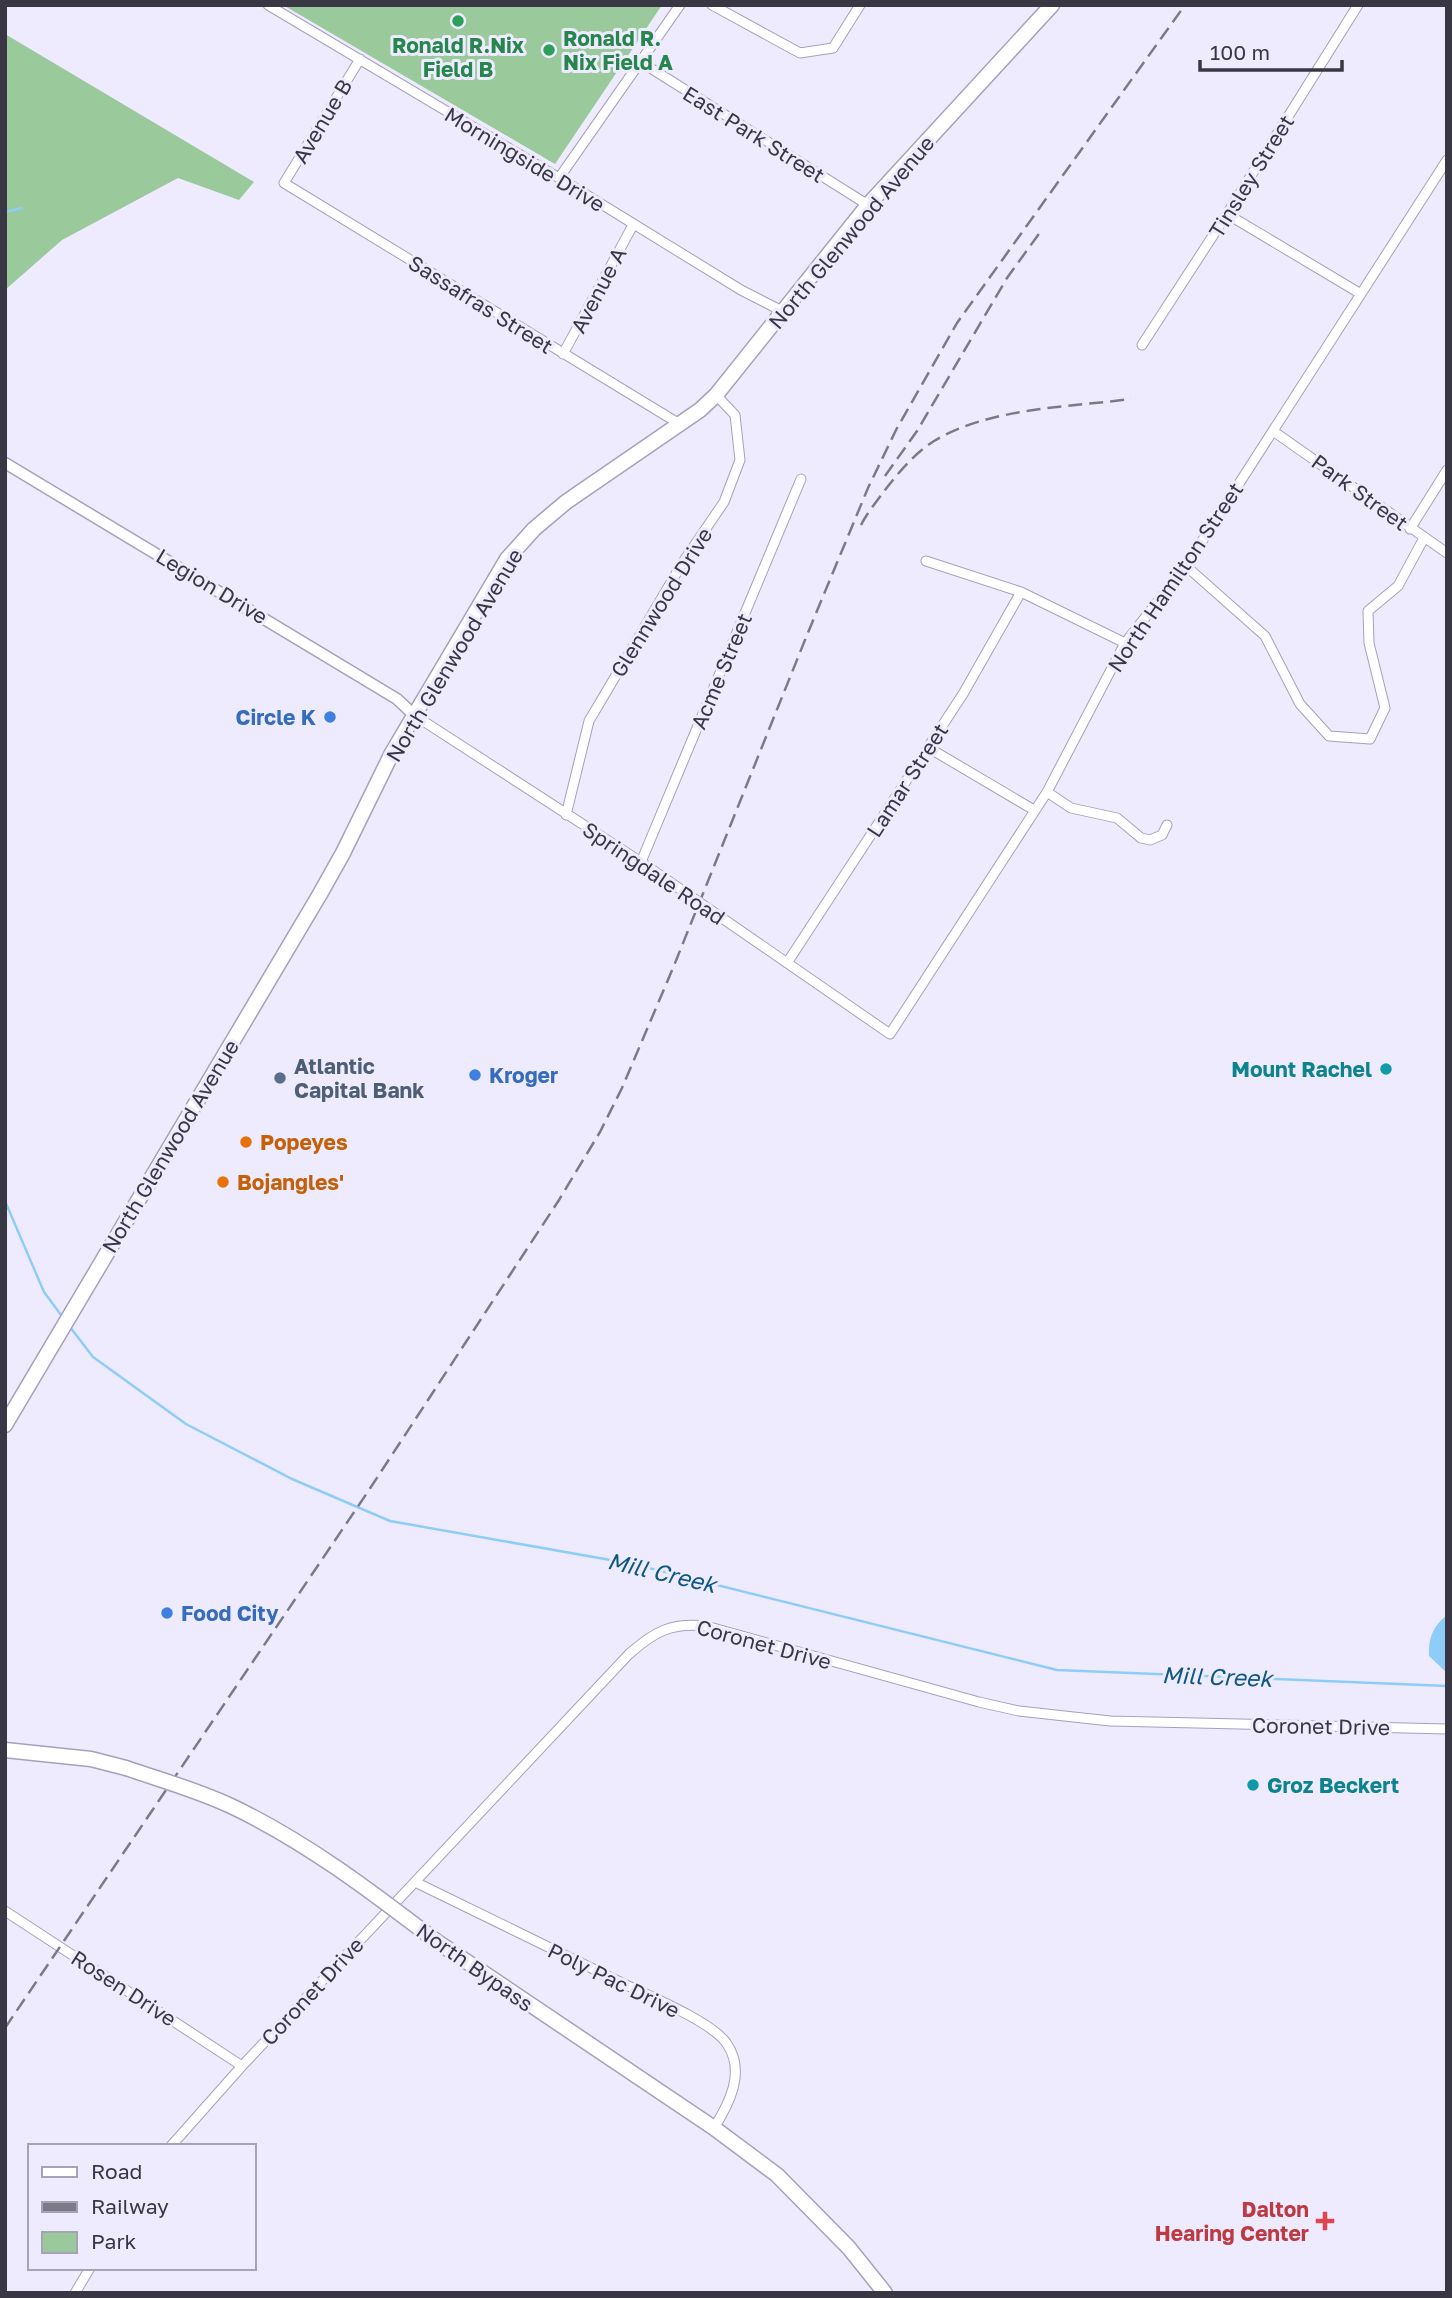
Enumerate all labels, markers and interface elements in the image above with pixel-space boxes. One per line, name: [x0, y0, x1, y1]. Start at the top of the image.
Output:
marker: Ronald R.Nix Field B: [450, 13, 466, 29]
place label: Ronald R. Nix Field A: [563, 25, 673, 75]
scale bar: [1200, 28, 1342, 72]
place label: Ronald R.Nix Field B: [392, 32, 524, 82]
text: 100 m: [1210, 39, 1270, 65]
marker: Ronald R. Nix Field A: [541, 42, 557, 58]
street label: Avenue B: [287, 74, 357, 168]
street label: East Park Street: [678, 80, 830, 188]
street label: Morningside Drive: [440, 101, 610, 217]
street label: Tinsley Street: [1203, 110, 1299, 242]
street label: North Glenwood Avenue: [763, 130, 939, 334]
street label: Avenue A: [565, 243, 631, 337]
street label: Sassafras Street: [404, 249, 558, 359]
street label: Park Street: [1307, 448, 1413, 536]
street label: North Hamilton Street: [1102, 477, 1248, 677]
street label: Glennwood Drive: [605, 522, 717, 682]
street label: Legion Drive: [152, 543, 272, 629]
street label: North Glenwood Avenue: [380, 544, 528, 766]
street label: Acme Street: [685, 609, 757, 733]
place label: Circle K: [236, 704, 316, 730]
marker: Circle K: [322, 709, 338, 725]
street label: Lamar Street: [861, 718, 953, 842]
street label: Springdale Road: [578, 816, 730, 930]
street label: North Glenwood Avenue: [96, 1035, 244, 1257]
place label: Atlantic Capital Bank: [294, 1053, 425, 1103]
place label: Mount Rachel: [1231, 1056, 1372, 1082]
marker: Mount Rachel: [1378, 1061, 1394, 1077]
place label: Kroger: [489, 1062, 558, 1088]
marker: Kroger: [467, 1067, 483, 1083]
marker: Atlantic Capital Bank: [272, 1070, 288, 1086]
place label: Popeyes: [260, 1129, 348, 1155]
marker: Popeyes: [238, 1134, 254, 1150]
place label: Bojangles': [237, 1169, 344, 1195]
marker: Bojangles': [215, 1174, 231, 1190]
water label: Mill Creek: [605, 1546, 721, 1599]
place label: Food City: [181, 1600, 279, 1626]
marker: Food City: [159, 1605, 175, 1621]
street label: Coronet Drive: [694, 1614, 834, 1674]
water label: Mill Creek: [1161, 1660, 1275, 1692]
street label: Coronet Drive: [1252, 1712, 1390, 1740]
place label: Groz Beckert: [1267, 1772, 1399, 1798]
marker: Groz Beckert: [1245, 1777, 1261, 1793]
street label: North Bypass: [412, 1917, 538, 2017]
street label: Coronet Drive: [255, 1932, 369, 2050]
street label: Poly Pac Drive: [544, 1937, 684, 2023]
street label: Rosen Drive: [67, 1944, 181, 2032]
legend: [28, 2144, 256, 2270]
text: Road: [91, 2158, 142, 2184]
text: Railway: [91, 2193, 169, 2219]
place label: Dalton Hearing Center: [1155, 2196, 1309, 2246]
marker: Dalton Hearing Center: [1315, 2211, 1335, 2231]
text: Park: [91, 2228, 137, 2254]

